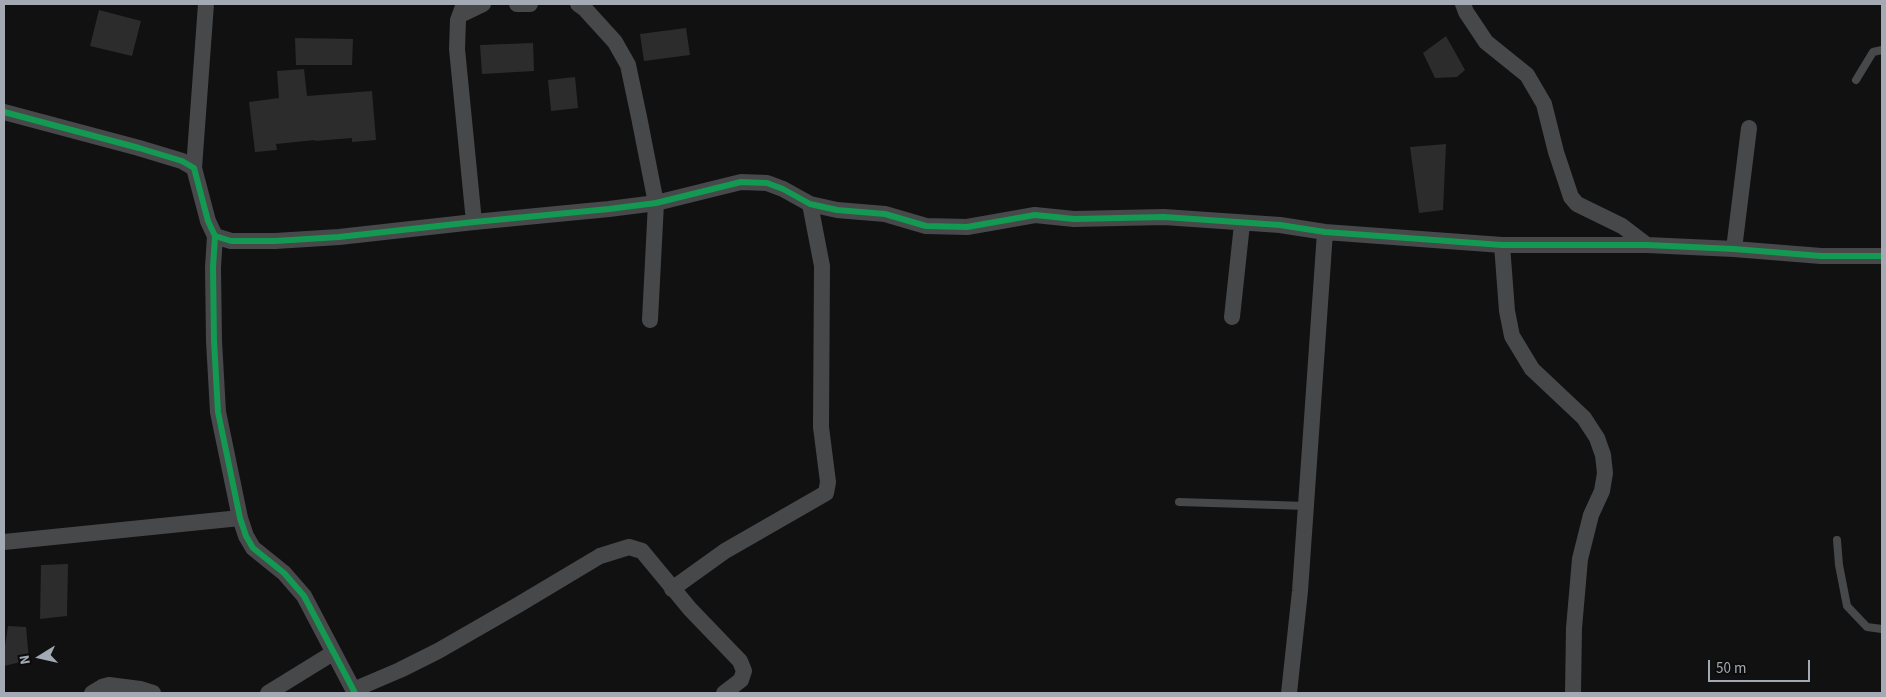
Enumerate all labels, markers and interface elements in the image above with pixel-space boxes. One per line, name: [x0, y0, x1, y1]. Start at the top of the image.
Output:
north arrow: [15, 632, 65, 682]
scale bar: [1711, 650, 1814, 682]
text: N: [15, 653, 36, 666]
text: 50 m: [1716, 658, 1746, 679]

